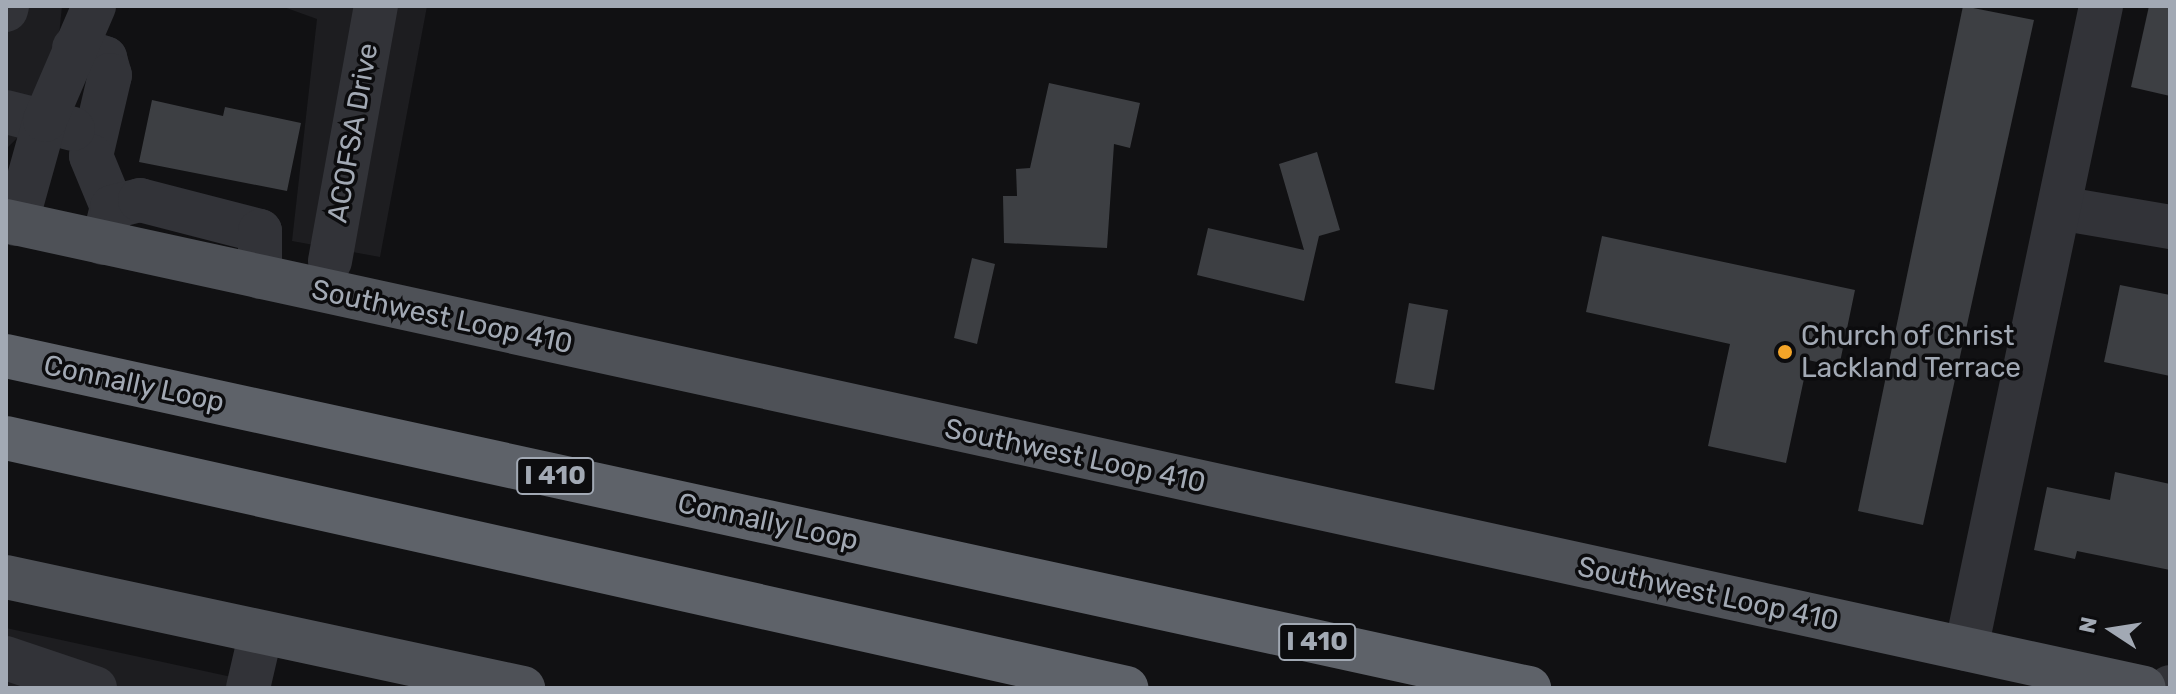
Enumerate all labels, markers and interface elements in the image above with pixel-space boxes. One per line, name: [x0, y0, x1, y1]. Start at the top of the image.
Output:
street label: ACOFSA Drive: [321, 40, 385, 226]
street label: Southwest Loop 410: [309, 273, 575, 361]
place label: Church of Christ Lackland Terrace: [1801, 319, 2022, 385]
marker: Church of Christ Lackland Terrace: [1776, 343, 1794, 361]
street label: Connally Loop: [40, 348, 228, 420]
street label: Southwest Loop 410: [942, 412, 1208, 500]
road number: I 410: [515, 454, 595, 498]
street label: Connally Loop: [674, 486, 862, 558]
street label: Southwest Loop 410: [1575, 550, 1841, 638]
north arrow: [2072, 590, 2152, 670]
text: N: [2073, 614, 2103, 635]
road number: I 410: [1277, 620, 1357, 664]

